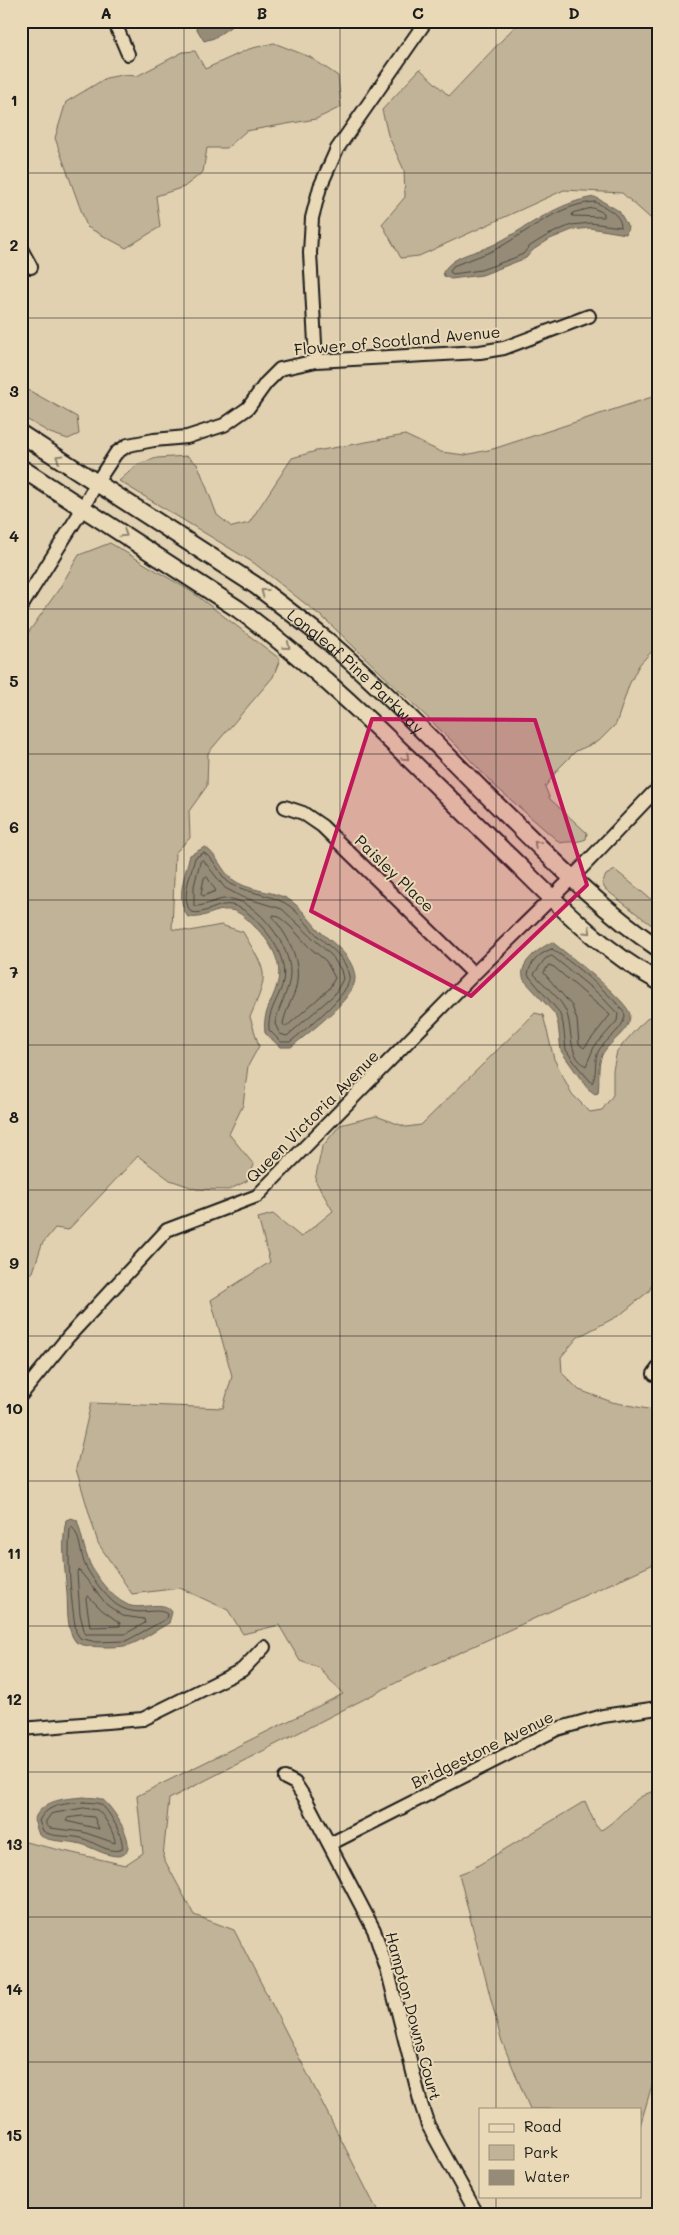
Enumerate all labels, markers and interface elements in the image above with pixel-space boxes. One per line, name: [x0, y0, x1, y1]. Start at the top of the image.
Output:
text: A: [100, 2, 112, 23]
text: B: [257, 2, 267, 23]
text: C: [412, 2, 424, 23]
text: D: [568, 2, 580, 23]
text: 1: [10, 89, 18, 110]
text: 2: [10, 234, 19, 255]
street label: Flower of Scotland Avenue: [293, 321, 501, 359]
text: 3: [9, 380, 19, 401]
one-way arrow: [56, 454, 65, 464]
text: 4: [9, 525, 19, 546]
one-way arrow: [119, 528, 128, 537]
one-way arrow: [260, 589, 270, 598]
street label: Longleaf Pine Parkway: [284, 603, 429, 737]
one-way arrow: [281, 641, 290, 650]
text: 5: [9, 670, 19, 691]
one-way arrow: [400, 751, 409, 760]
text: 6: [9, 816, 19, 837]
street label: Paisley Place: [351, 830, 439, 916]
one-way arrow: [534, 841, 543, 850]
one-way arrow: [582, 925, 591, 934]
text: 7: [10, 961, 19, 982]
street label: Queen Victoria Avenue: [241, 1045, 383, 1187]
text: 8: [9, 1106, 19, 1127]
text: 9: [9, 1252, 19, 1273]
text: 10: [5, 1397, 23, 1418]
text: 11: [7, 1542, 21, 1563]
text: 12: [6, 1688, 22, 1709]
street label: Bridgestone Avenue: [407, 1705, 557, 1793]
text: 13: [6, 1833, 23, 1854]
street label: Hampton Downs Court: [381, 1929, 447, 2103]
text: 14: [5, 1978, 23, 1999]
legend: [479, 2108, 642, 2198]
text: Road: [524, 2116, 561, 2136]
text: 15: [6, 2124, 22, 2145]
text: Park: [524, 2142, 558, 2162]
text: Water: [524, 2166, 570, 2186]

